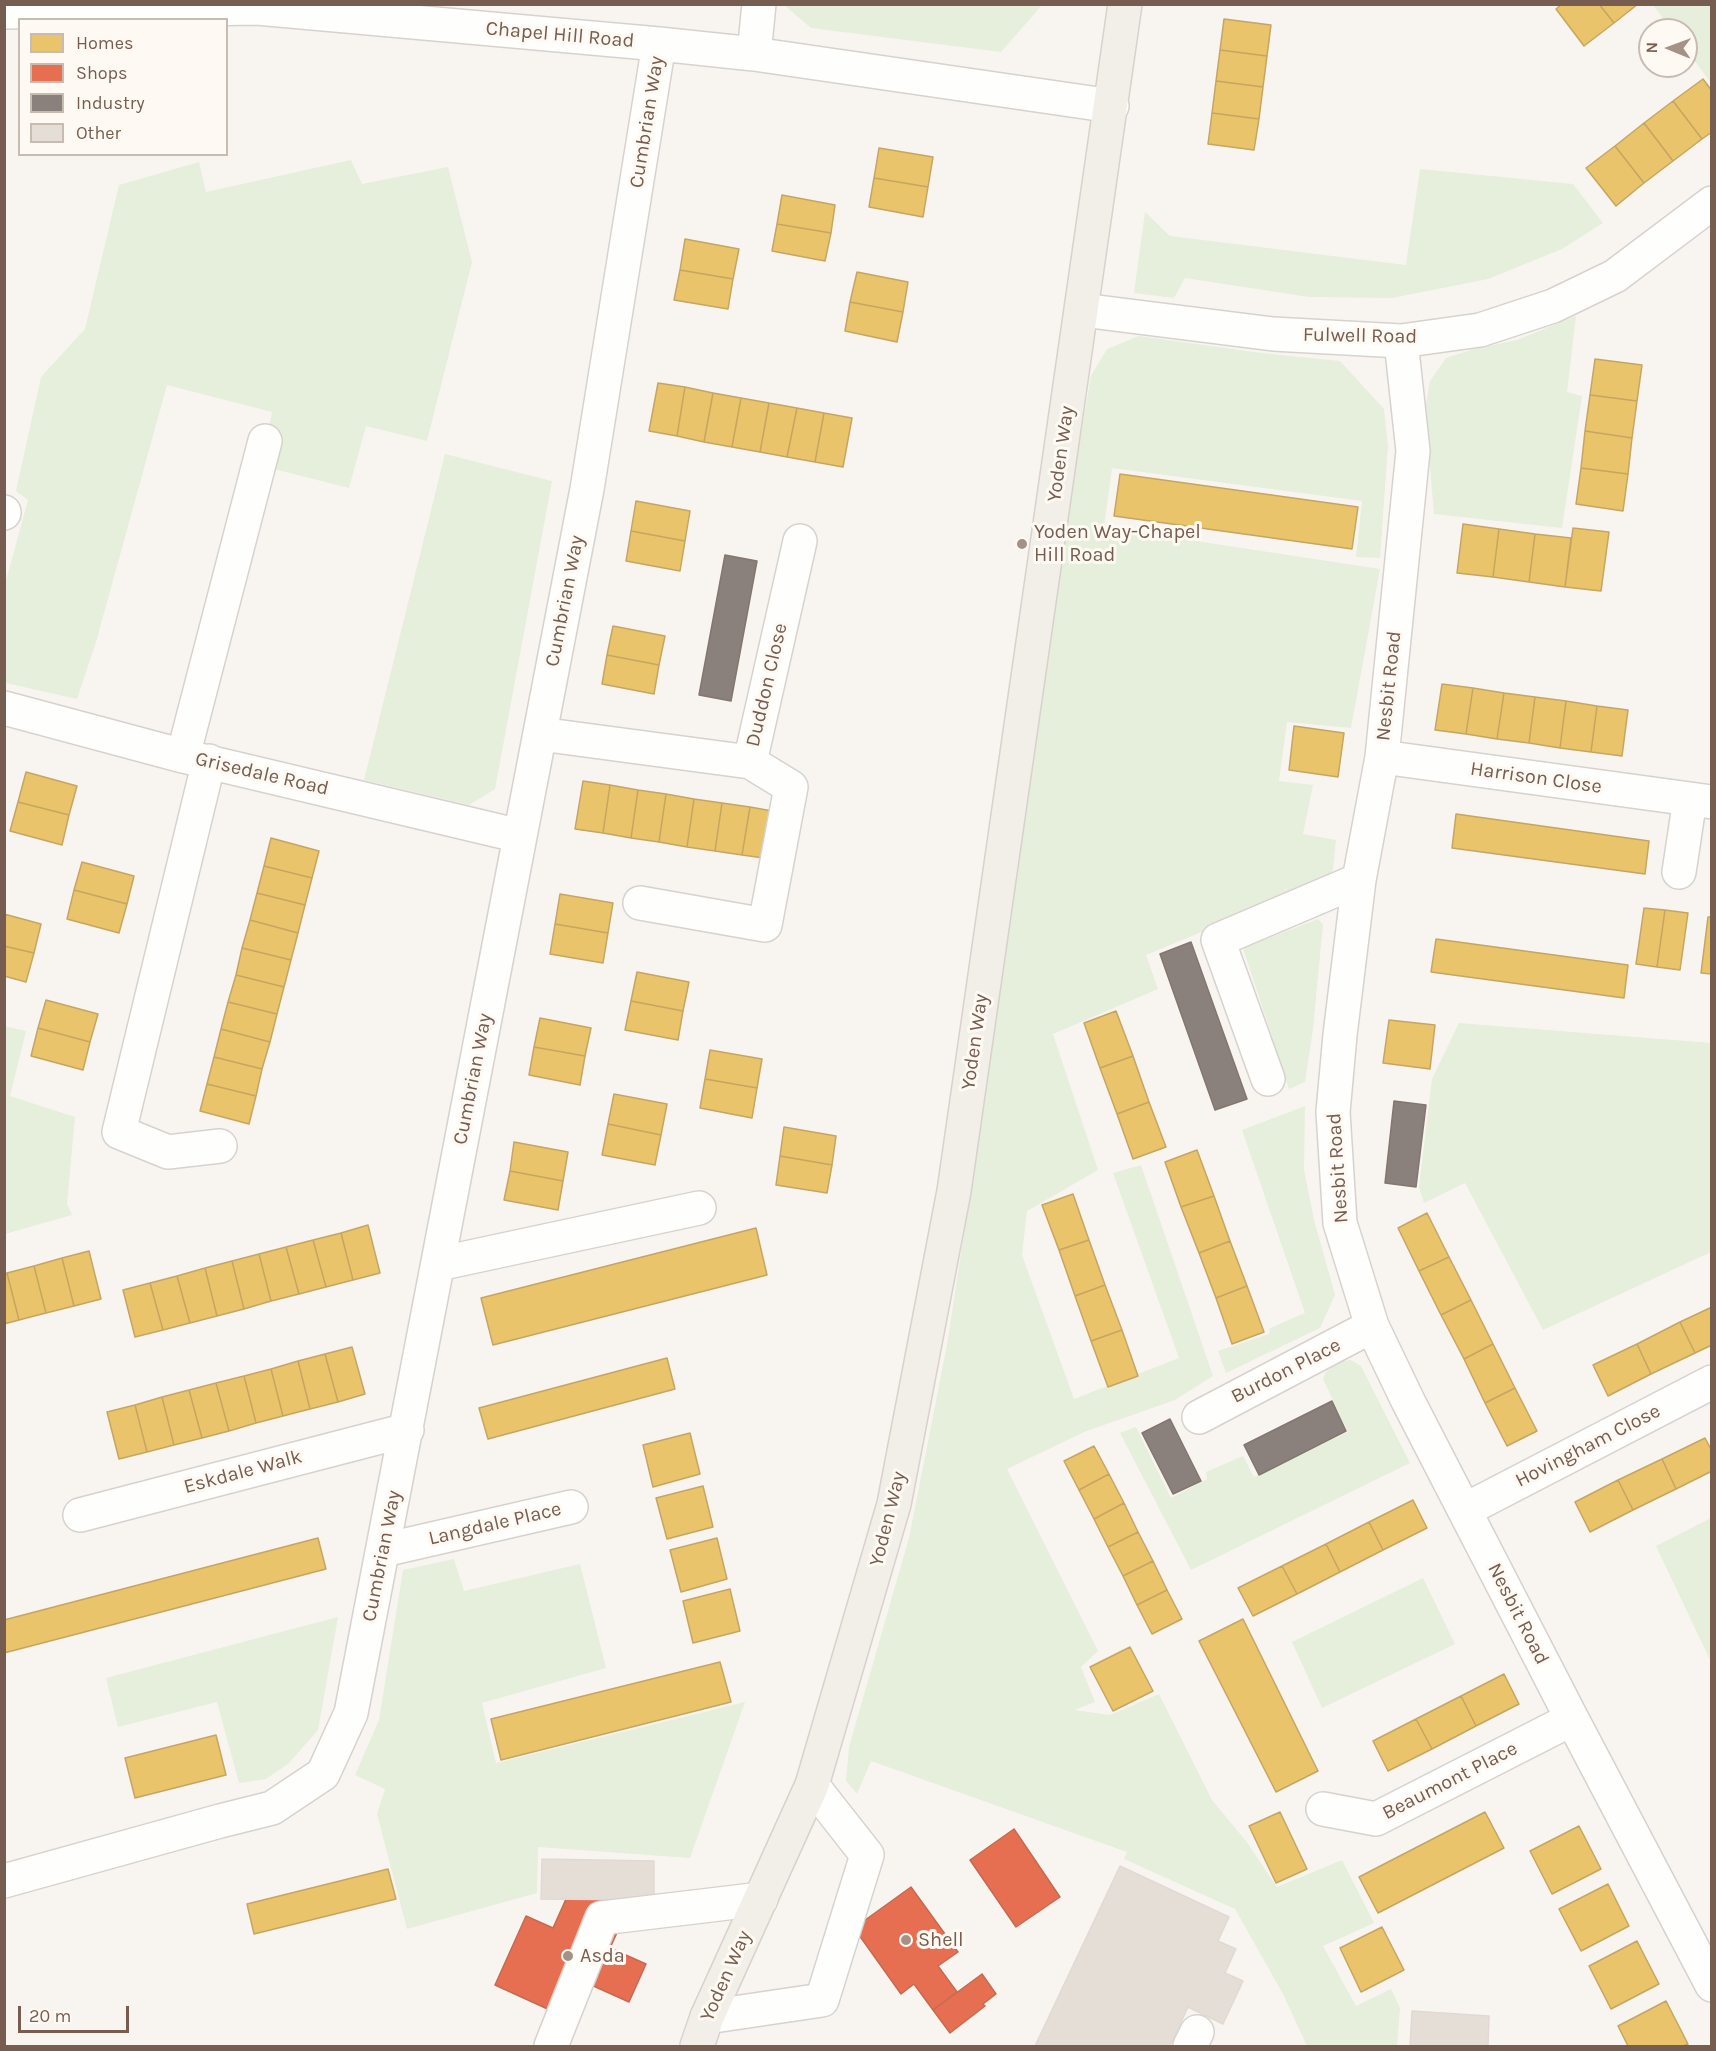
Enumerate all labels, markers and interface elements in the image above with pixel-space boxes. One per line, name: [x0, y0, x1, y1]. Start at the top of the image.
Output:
street label: Chapel Hill Road: [485, 17, 635, 53]
legend: [18, 18, 228, 156]
north arrow: [1638, 18, 1698, 78]
text: Homes: [76, 32, 133, 54]
text: N: [1642, 42, 1661, 54]
street label: Cumbrian Way: [625, 54, 669, 190]
text: Shops: [76, 62, 128, 84]
text: Industry: [76, 92, 145, 114]
text: Other: [76, 122, 121, 144]
street label: Fulwell Road: [1303, 323, 1417, 349]
street label: Yoden Way: [1042, 404, 1080, 504]
place label: Yoden Way-Chapel Hill Road: [1034, 520, 1201, 567]
street label: Cumbrian Way: [540, 533, 590, 669]
marker: Yoden Way-Chapel Hill Road: [1015, 537, 1029, 551]
street label: Duddon Close: [741, 621, 793, 749]
street label: Nesbit Road: [1371, 630, 1407, 742]
street label: Grisedale Road: [193, 747, 331, 801]
street label: Harrison Close: [1469, 757, 1603, 799]
street label: Yoden Way: [956, 992, 994, 1092]
street label: Cumbrian Way: [448, 1011, 498, 1147]
street label: Nesbit Road: [1322, 1112, 1354, 1224]
street label: Burdon Place: [1227, 1333, 1345, 1409]
street label: Hovingham Close: [1511, 1399, 1665, 1493]
street label: Eskdale Walk: [181, 1445, 305, 1499]
street label: Yoden Way: [865, 1469, 911, 1569]
street label: Cumbrian Way: [357, 1488, 407, 1624]
street label: Langdale Place: [426, 1497, 564, 1551]
street label: Nesbit Road: [1482, 1559, 1554, 1669]
street label: Beaumont Place: [1379, 1737, 1521, 1825]
street label: Yoden Way: [695, 1927, 757, 2025]
place label: Shell: [918, 1928, 964, 1952]
marker: Shell: [899, 1933, 913, 1947]
place label: Asda: [580, 1944, 625, 1968]
marker: Asda: [561, 1949, 575, 1963]
scale bar: [21, 1994, 132, 2032]
text: 20 m: [29, 2005, 71, 2027]

